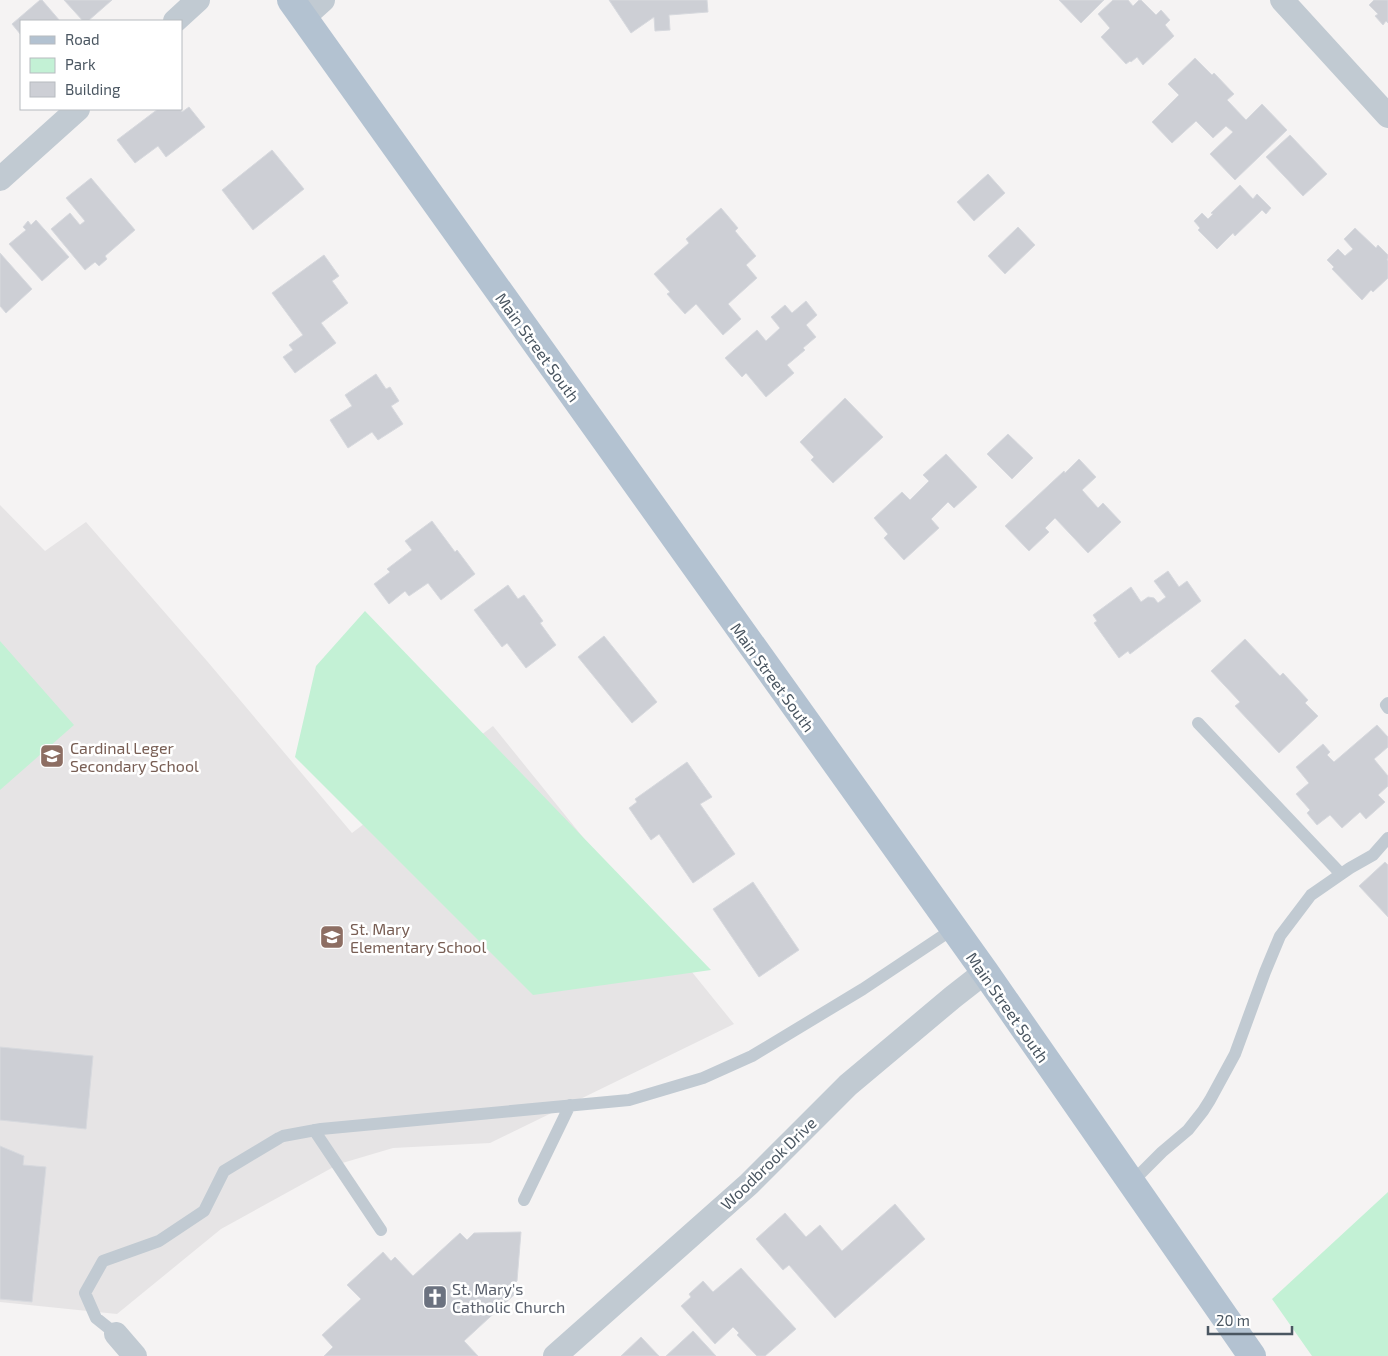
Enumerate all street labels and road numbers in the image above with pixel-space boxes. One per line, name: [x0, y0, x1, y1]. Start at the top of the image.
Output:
street label: Main Street South: [492, 289, 584, 405]
street label: Main Street South: [727, 619, 819, 735]
street label: Main Street South: [963, 948, 1053, 1066]
street label: Woodbrook Drive: [716, 1113, 820, 1213]

